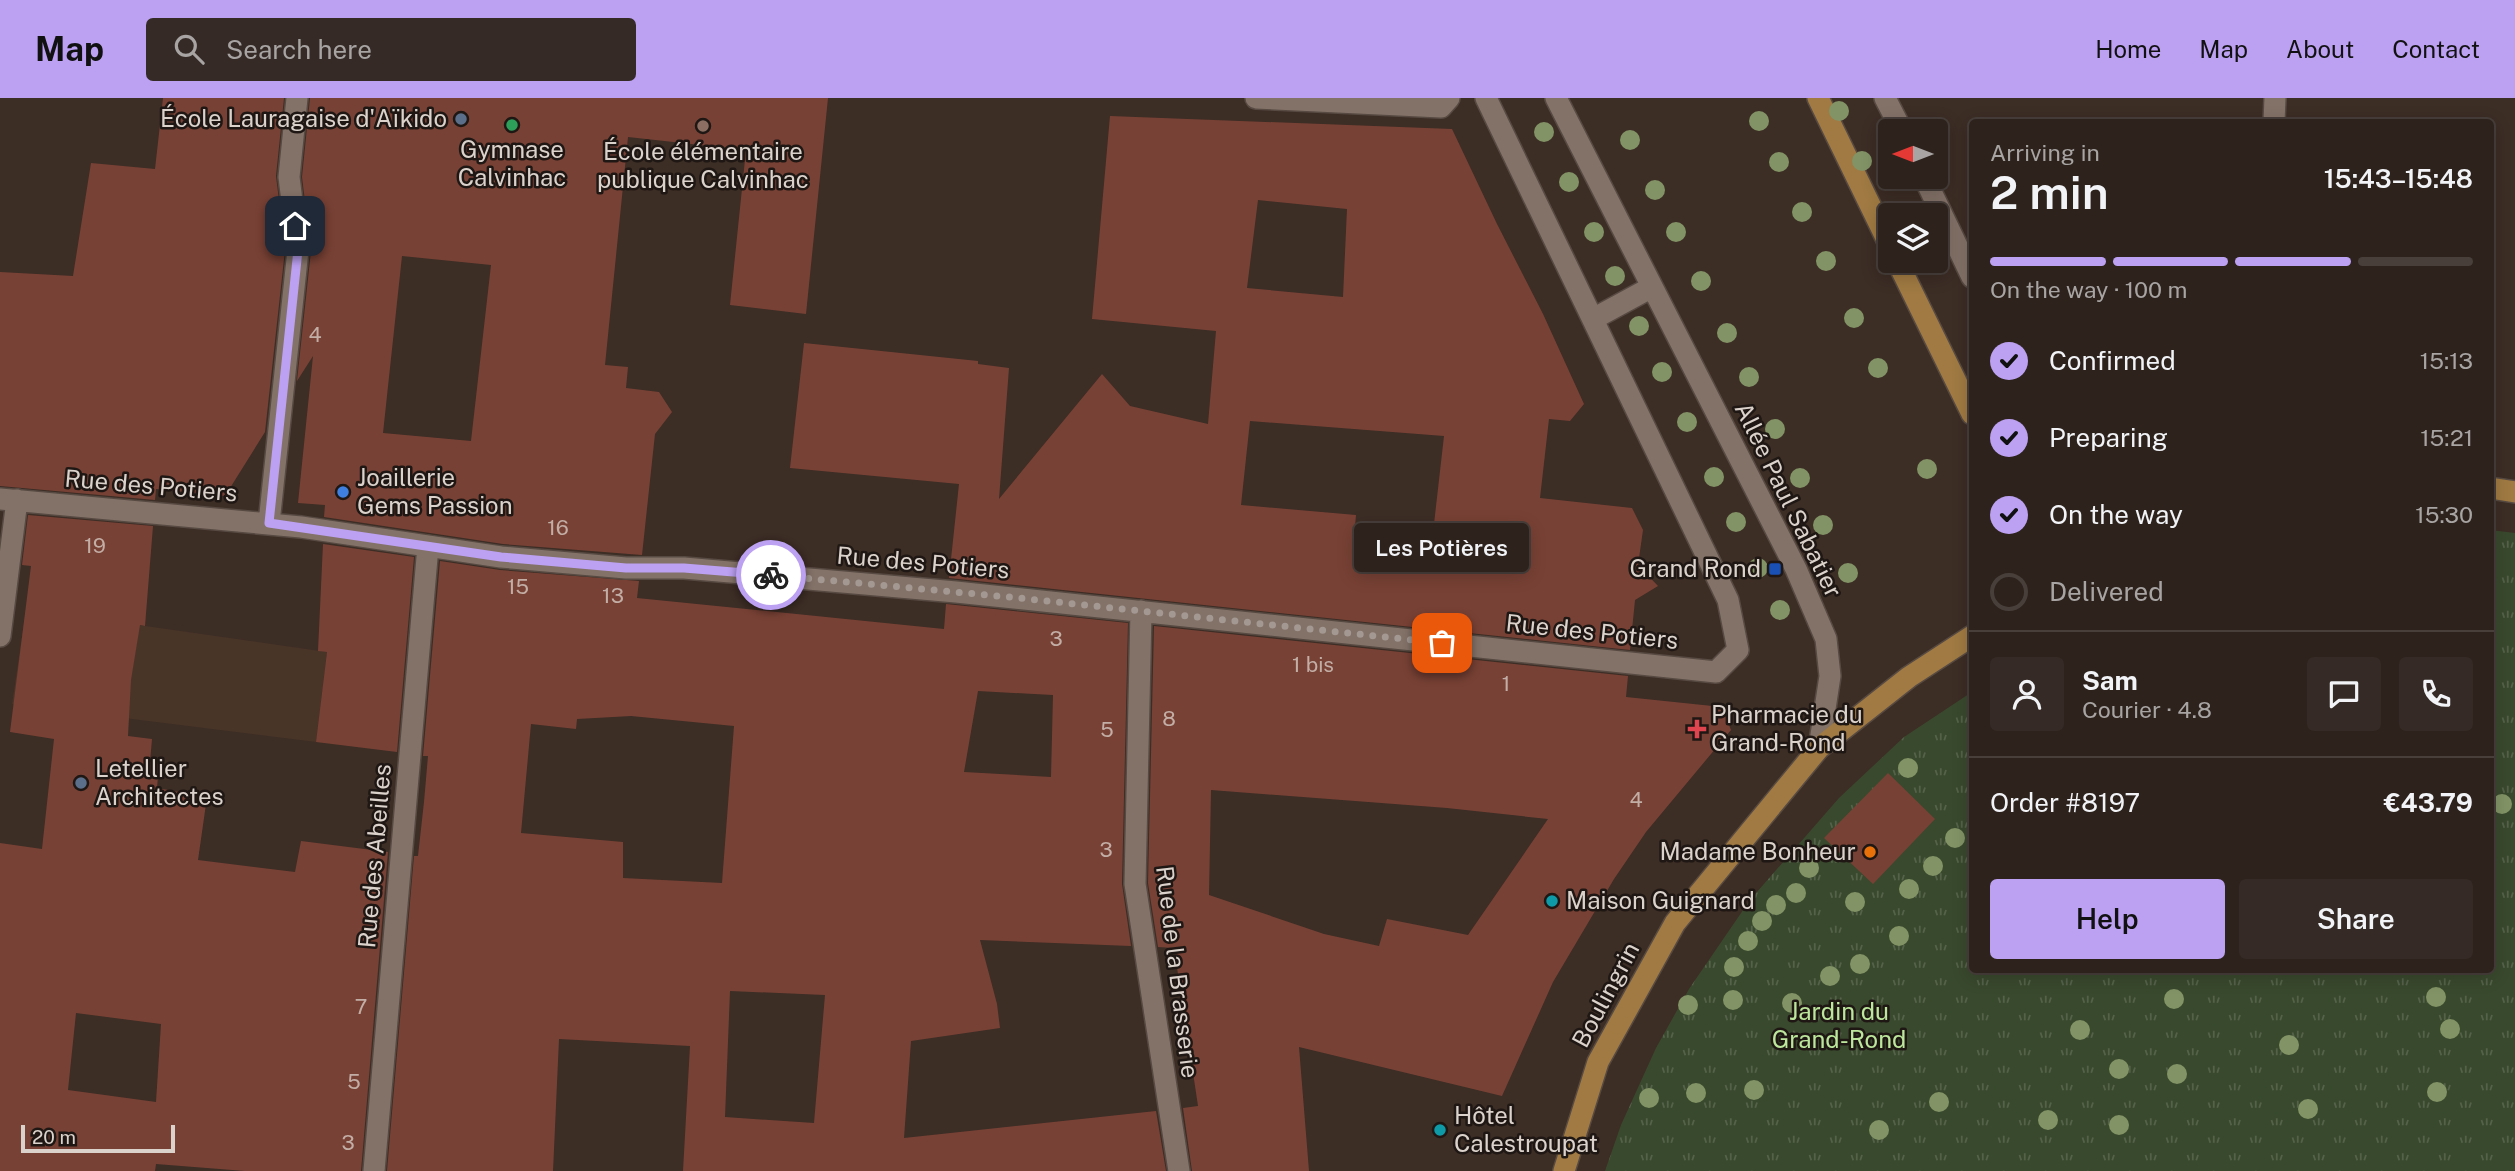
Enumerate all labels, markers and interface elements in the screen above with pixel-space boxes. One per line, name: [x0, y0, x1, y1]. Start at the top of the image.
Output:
search box: [146, 18, 636, 81]
text: Map: [35, 30, 104, 68]
icon: search: [170, 30, 208, 68]
text: Search here: [226, 34, 372, 65]
text: Home: [2095, 35, 2161, 63]
text: Map: [2199, 35, 2248, 63]
text: About: [2286, 35, 2354, 63]
text: Contact: [2392, 35, 2480, 63]
place label: École Lauragaise d'Aïkido: [160, 104, 447, 132]
marker: École Lauragaise d'Aïkido: [453, 111, 469, 127]
marker: Gymnase Calvinhac: [504, 117, 520, 133]
marker: École élémentaire publique Calvinhac: [695, 118, 711, 134]
north arrow: [1878, 119, 1948, 189]
map controls: [1878, 119, 1948, 273]
place label: Gymnase Calvinhac: [458, 135, 566, 191]
place label: École élémentaire publique Calvinhac: [597, 137, 809, 193]
text: Arriving in: [1990, 139, 2100, 166]
text: 15:43–15:48: [2324, 163, 2473, 194]
text: 2 min: [1990, 165, 2109, 219]
pin: [265, 196, 325, 256]
button: layers: [1878, 203, 1948, 273]
icon: home: [276, 207, 314, 245]
text: On the way · 100 m: [1990, 276, 2187, 303]
house number: 4: [308, 322, 322, 347]
icon: check: [1990, 342, 2028, 380]
text: Confirmed: [2049, 345, 2176, 376]
text: 15:13: [2420, 347, 2473, 374]
street label: Allée Paul Sabatier: [1730, 397, 1848, 602]
icon: check: [1990, 419, 2028, 457]
text: Preparing: [2049, 422, 2168, 453]
text: 15:21: [2420, 424, 2473, 451]
place label: Joaillerie Gems Passion: [357, 463, 513, 519]
street label: Rue des Potiers: [64, 464, 239, 506]
marker: Joaillerie Gems Passion: [335, 484, 351, 500]
icon: check: [1990, 496, 2028, 534]
text: On the way: [2049, 499, 2183, 530]
text: 15:30: [2415, 501, 2473, 528]
house number: 16: [547, 515, 569, 540]
callout: Les Potières: [1354, 524, 1530, 573]
house number: 19: [84, 533, 106, 558]
text: Les Potières: [1375, 534, 1508, 561]
courier: [736, 540, 806, 610]
street label: Rue des Potiers: [836, 541, 1011, 583]
place label: Grand Rond: [1630, 554, 1761, 582]
icon: bike: [752, 556, 790, 594]
marker: Grand Rond: [1767, 561, 1783, 577]
house number: 15: [507, 574, 529, 599]
text: Delivered: [2049, 576, 2164, 607]
house number: 13: [602, 583, 624, 608]
street label: Rue des Potiers: [1505, 608, 1680, 654]
pin: [1412, 613, 1472, 673]
icon: bag: [1423, 624, 1461, 662]
house number: 3: [1049, 626, 1063, 651]
house number: 1 bis: [1292, 652, 1334, 677]
button: person: [1990, 657, 2064, 731]
button: chat: [2307, 657, 2381, 731]
button: phone: [2399, 657, 2473, 731]
text: Sam: [2082, 665, 2138, 696]
house number: 1: [1502, 671, 1510, 696]
text: Courier · 4.8: [2082, 696, 2212, 723]
place label: Pharmacie du Grand-Rond: [1711, 700, 1863, 756]
house number: 8: [1162, 706, 1176, 731]
house number: 5: [1100, 717, 1114, 742]
marker: Pharmacie du Grand-Rond: [1689, 721, 1705, 737]
place label: Letellier Architectes: [95, 754, 224, 810]
street label: Rue des Abeilles: [352, 763, 396, 949]
marker: Letellier Architectes: [73, 775, 89, 791]
house number: 4: [1629, 787, 1643, 812]
text: Order #8197: [1990, 787, 2140, 818]
text: €43.79: [2384, 787, 2473, 818]
house number: 3: [1099, 837, 1113, 862]
place label: Madame Bonheur: [1659, 837, 1856, 865]
marker: Madame Bonheur: [1862, 844, 1878, 860]
street label: Rue de la Brasserie: [1151, 864, 1205, 1080]
button: Help: [1990, 879, 2225, 959]
button: Share: [2239, 879, 2473, 959]
place label: Maison Guignard: [1566, 886, 1755, 914]
marker: Maison Guignard: [1544, 893, 1560, 909]
street label: Boulingrin: [1566, 937, 1645, 1052]
house number: 7: [355, 994, 367, 1019]
park label: Jardin du Grand-Rond: [1772, 997, 1906, 1053]
house number: 5: [347, 1069, 361, 1094]
place label: Hôtel Calestroupat: [1454, 1101, 1598, 1157]
scale bar: [21, 1122, 175, 1154]
marker: Hôtel Calestroupat: [1432, 1122, 1448, 1138]
text: 20 m: [32, 1126, 76, 1148]
house number: 3: [341, 1130, 355, 1155]

